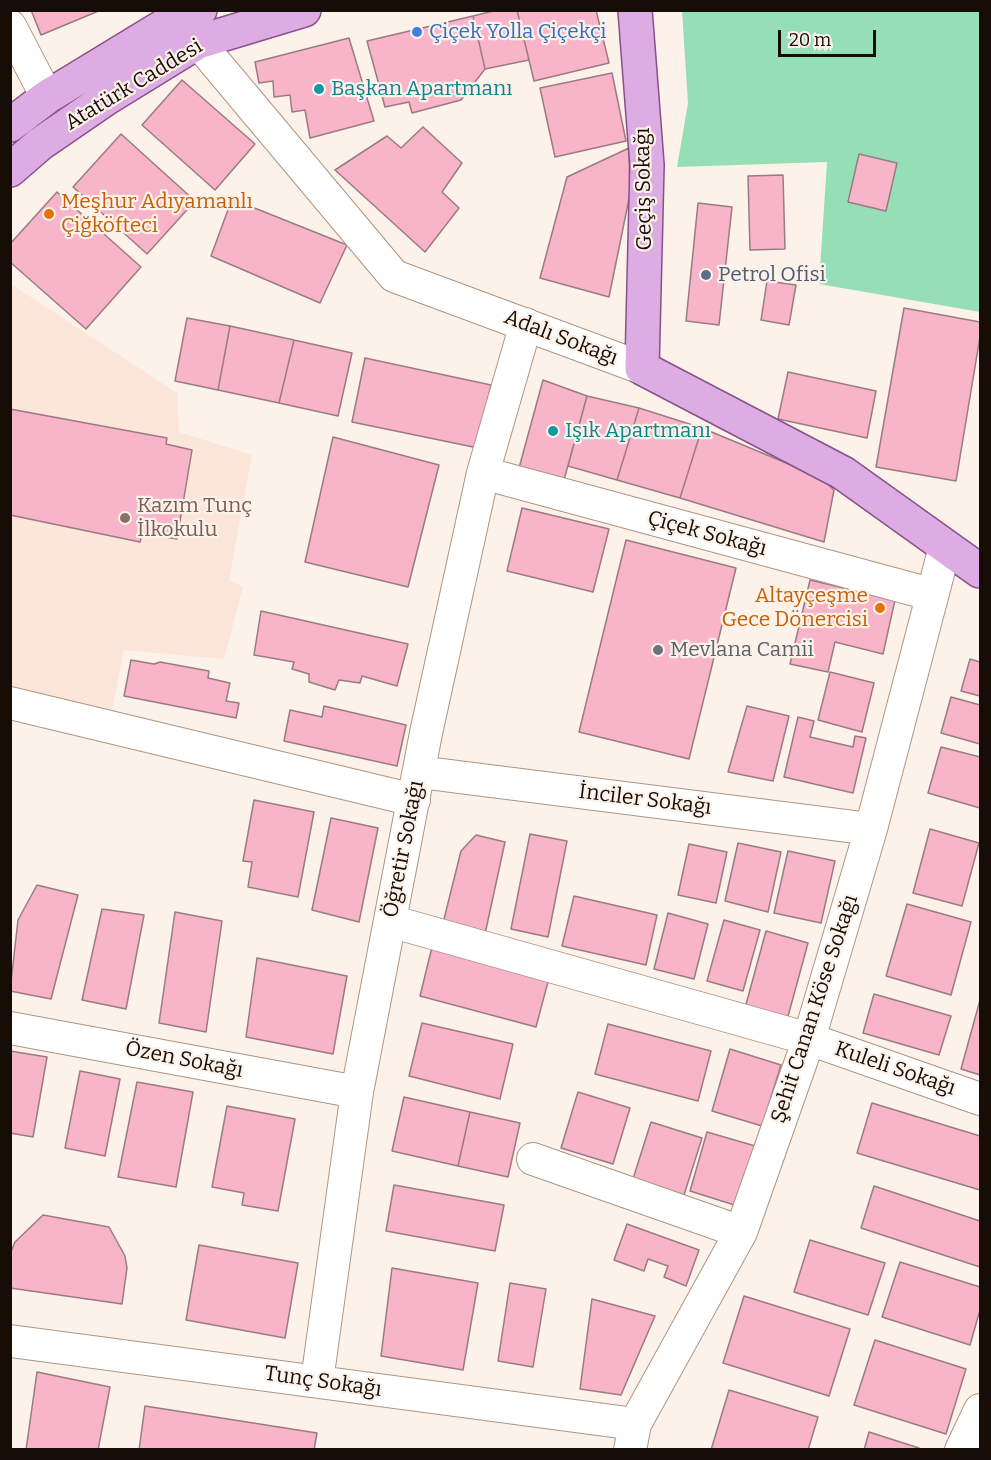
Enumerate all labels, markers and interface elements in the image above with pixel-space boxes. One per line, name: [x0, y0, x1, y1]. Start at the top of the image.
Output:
scale bar: [781, 18, 878, 56]
place label: Çiçek Yolla Çiçekçi: [429, 19, 607, 45]
marker: Çiçek Yolla Çiçekçi: [410, 25, 424, 39]
text: 20 m: [789, 29, 831, 51]
street label: Atatürk Caddesi: [61, 34, 207, 136]
place label: Başkan Apartmanı: [331, 76, 513, 102]
marker: Başkan Apartmanı: [312, 82, 326, 96]
street label: Geçiş Sokağı: [630, 127, 658, 251]
place label: Meşhur Adıyamanlı Çiğköfteci: [61, 189, 253, 239]
marker: Meşhur Adıyamanlı Çiğköfteci: [42, 207, 56, 221]
place label: Petrol Ofisi: [718, 262, 826, 288]
marker: Petrol Ofisi: [699, 268, 713, 282]
street label: Adalı Sokağı: [501, 305, 621, 371]
place label: Işık Apartmanı: [565, 418, 711, 444]
marker: Işık Apartmanı: [546, 424, 560, 438]
place label: Kazım Tunç İlkokulu: [137, 493, 252, 543]
street label: Çiçek Sokağı: [645, 506, 769, 562]
marker: Kazım Tunç İlkokulu: [118, 511, 132, 525]
place label: Altayçeşme Gece Dönercisi: [721, 583, 868, 633]
marker: Altayçeşme Gece Dönercisi: [873, 601, 887, 615]
place label: Mevlana Camii: [670, 637, 814, 663]
marker: Mevlana Camii: [651, 643, 665, 657]
street label: Öğretir Sokağı: [378, 778, 430, 920]
street label: İnciler Sokağı: [577, 779, 713, 821]
street label: Şehit Canan Köse Sokağı: [766, 892, 864, 1126]
street label: Özen Sokağı: [123, 1036, 245, 1084]
street label: Kuleli Sokağı: [831, 1037, 959, 1101]
street label: Tunç Sokağı: [263, 1361, 383, 1403]

